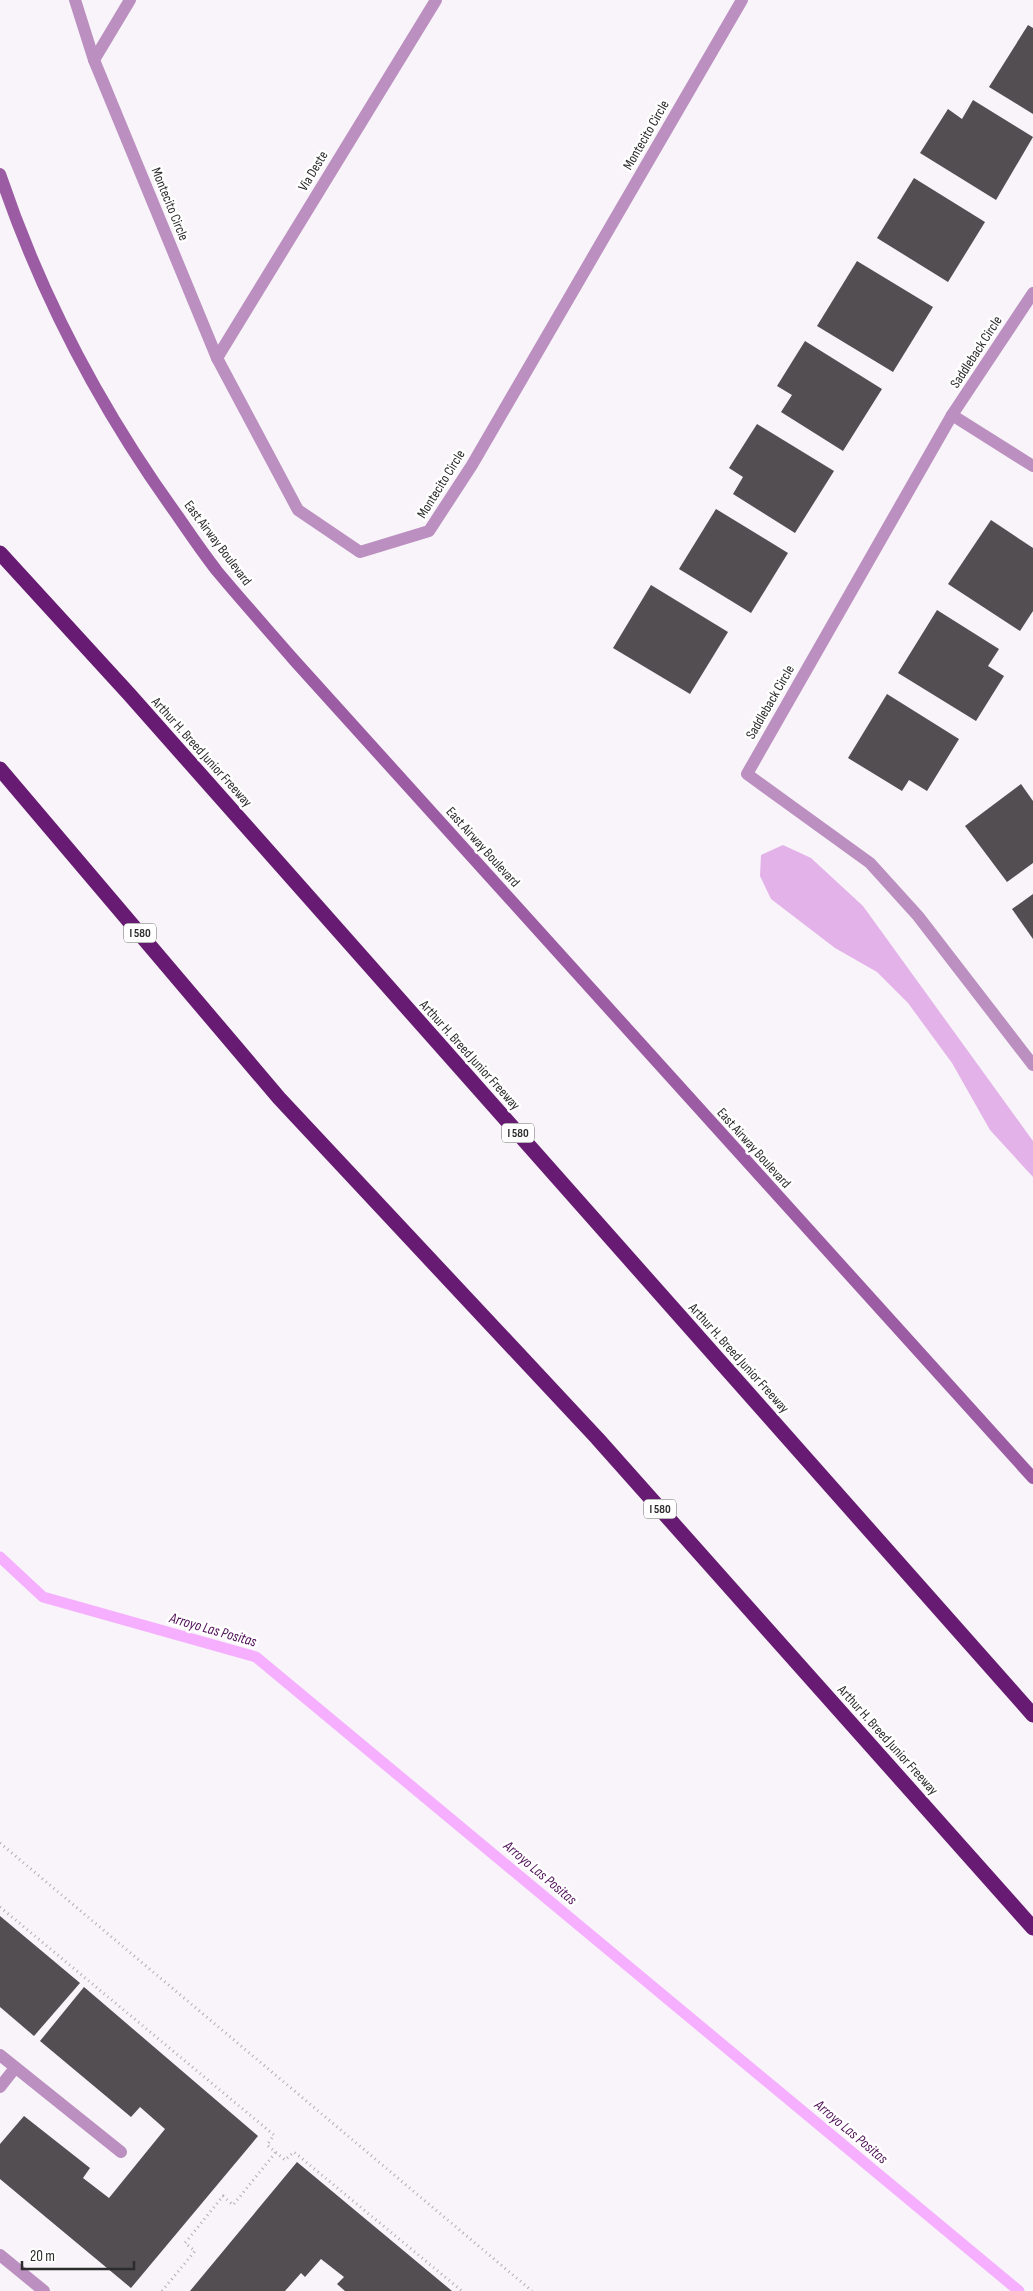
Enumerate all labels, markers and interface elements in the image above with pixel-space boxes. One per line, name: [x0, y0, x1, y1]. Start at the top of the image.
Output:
street label: Montecito Circle: [619, 97, 673, 173]
street label: Via Deste: [294, 148, 332, 194]
street label: Montecito Circle: [148, 165, 192, 243]
street label: Saddleback Circle: [946, 313, 1006, 391]
street label: Montecito Circle: [413, 447, 469, 521]
street label: East Airway Boulevard: [180, 497, 256, 589]
street label: Saddleback Circle: [742, 662, 798, 742]
street label: Arthur H. Breed Junior Freeway: [147, 693, 256, 811]
street label: East Airway Boulevard: [443, 803, 524, 891]
road number: I 580: [124, 924, 156, 942]
street label: Arthur H. Breed Junior Freeway: [415, 996, 524, 1114]
street label: East Airway Boulevard: [714, 1104, 795, 1192]
road number: I 580: [502, 1124, 534, 1142]
street label: Arthur H. Breed Junior Freeway: [684, 1299, 793, 1417]
road number: I 580: [644, 1500, 676, 1518]
water label: Arroyo Las Positas: [166, 1608, 259, 1652]
street label: Arthur H. Breed Junior Freeway: [833, 1681, 942, 1799]
water label: Arroyo Las Positas: [499, 1836, 581, 1910]
water label: Arroyo Las Positas: [810, 2095, 892, 2169]
scale bar: [22, 2238, 135, 2270]
text: 20 m: [30, 2247, 55, 2266]

